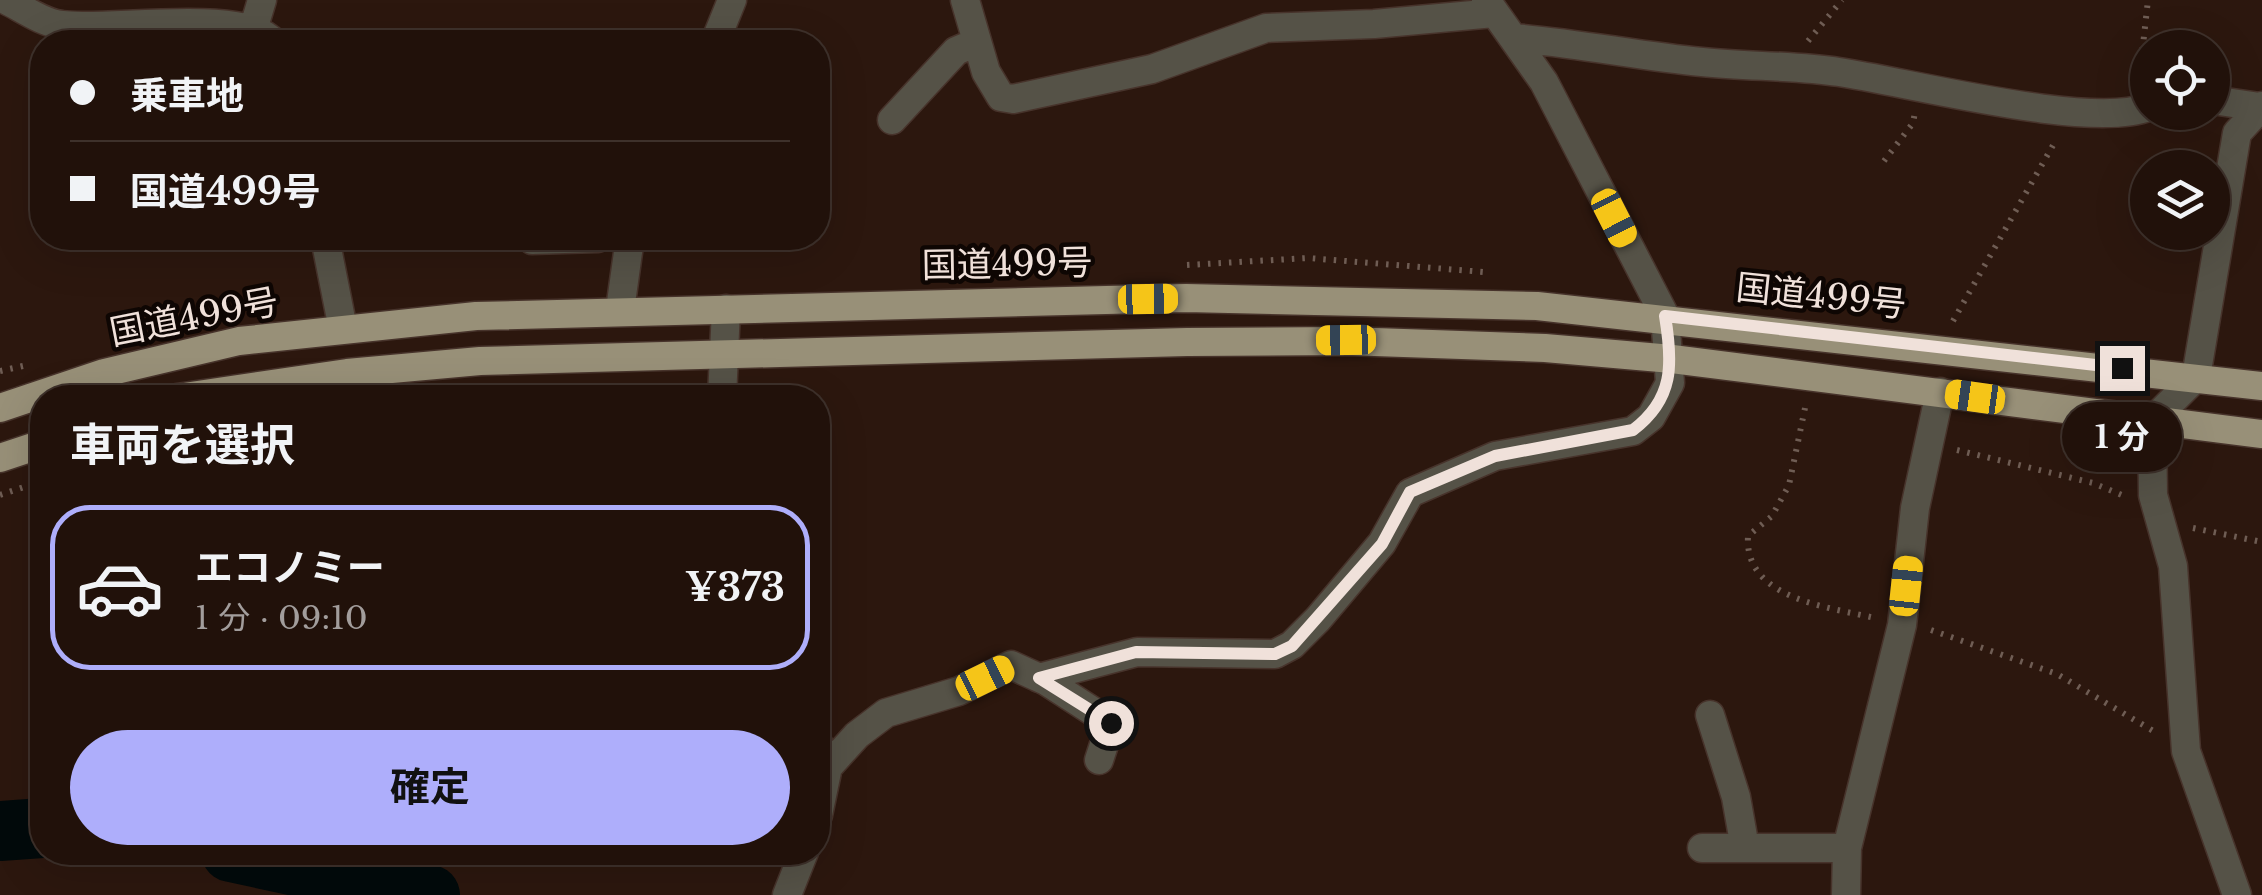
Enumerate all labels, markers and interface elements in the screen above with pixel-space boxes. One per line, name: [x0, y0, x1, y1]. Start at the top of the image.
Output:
map controls: [2130, 30, 2230, 250]
button: locate: [2130, 30, 2230, 130]
text: 乗車地: [130, 72, 244, 119]
button: layers: [2130, 150, 2230, 250]
text: 国道499号: [130, 168, 320, 215]
car: [1587, 184, 1641, 252]
street label: 国道499号: [921, 241, 1093, 286]
street label: 国道499号: [1734, 265, 1908, 326]
street label: 国道499号: [106, 279, 282, 354]
car: [1118, 283, 1178, 315]
car: [1316, 324, 1376, 356]
route end: [2100, 346, 2145, 391]
car: [1943, 378, 2007, 416]
callout: 1 分: [2062, 403, 2182, 473]
text: 車両を選択: [70, 417, 295, 473]
text: 1 分: [2095, 417, 2149, 457]
icon: car: [75, 543, 165, 633]
text: エコノミー: [195, 544, 385, 591]
car: [1888, 555, 1924, 617]
text: ¥373: [685, 564, 785, 611]
text: 1 分 · 09:10: [195, 598, 368, 638]
car: [951, 651, 1019, 705]
route start: [1089, 701, 1134, 746]
button: 確定: [70, 730, 790, 845]

